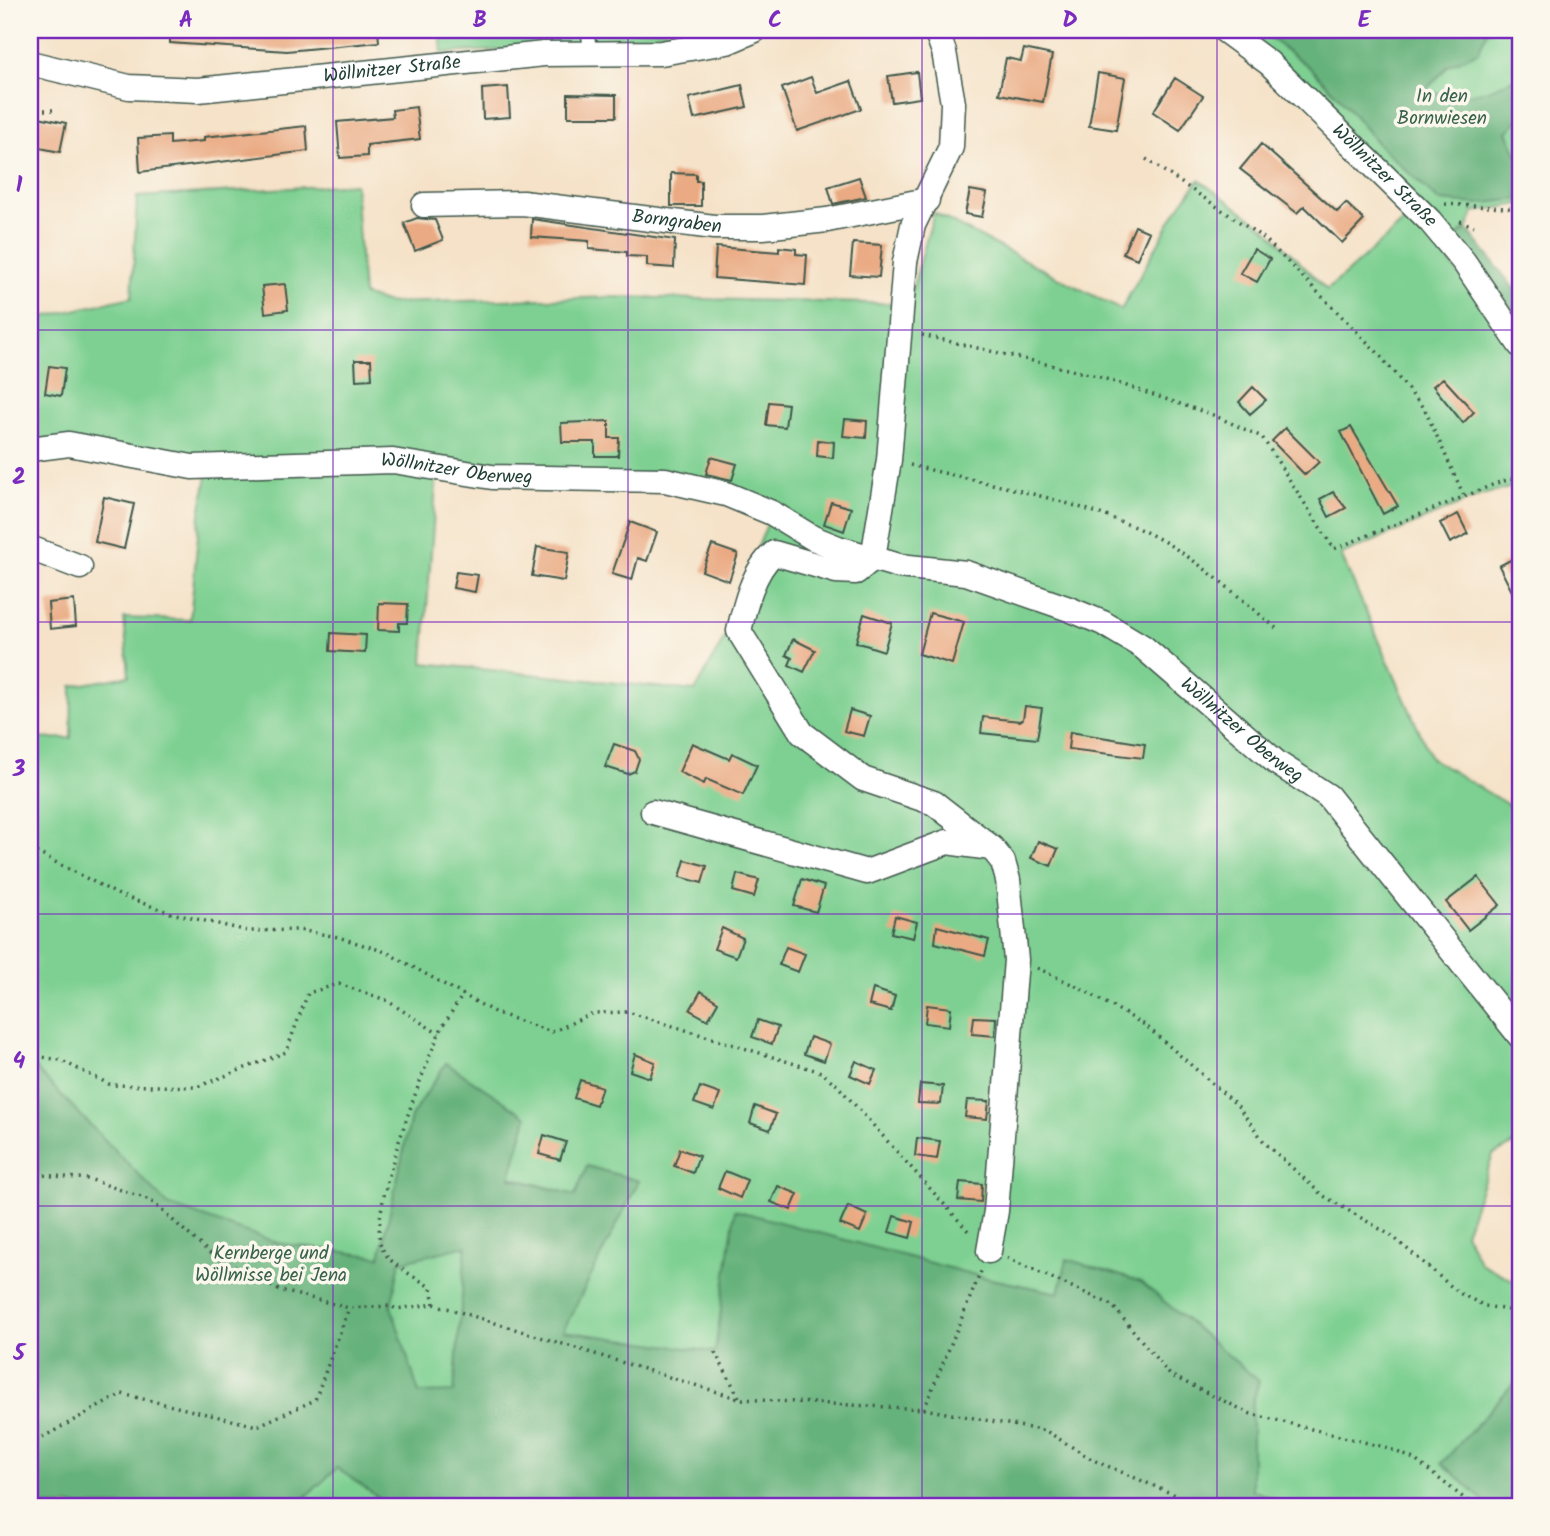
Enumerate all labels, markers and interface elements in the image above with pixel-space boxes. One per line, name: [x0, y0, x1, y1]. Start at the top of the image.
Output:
text: A: [179, 3, 193, 39]
text: B: [473, 3, 487, 39]
text: C: [768, 3, 782, 39]
text: D: [1062, 3, 1078, 39]
text: E: [1358, 3, 1372, 39]
street label: Wöllnitzer Straße: [322, 48, 463, 92]
park label: In den Bornwiesen: [1397, 82, 1487, 134]
street label: Wöllnitzer Straße: [1324, 117, 1445, 234]
text: 1: [16, 168, 23, 204]
street label: Borngraben: [630, 202, 722, 242]
street label: Wöllnitzer Oberweg: [381, 446, 533, 493]
text: 2: [12, 460, 26, 496]
street label: Wöllnitzer Oberweg: [1173, 670, 1309, 791]
text: 3: [12, 752, 26, 788]
text: 4: [13, 1044, 26, 1080]
park label: Kernberge und Wöllmisse bei Jena: [195, 1239, 347, 1291]
text: 5: [12, 1336, 27, 1372]

